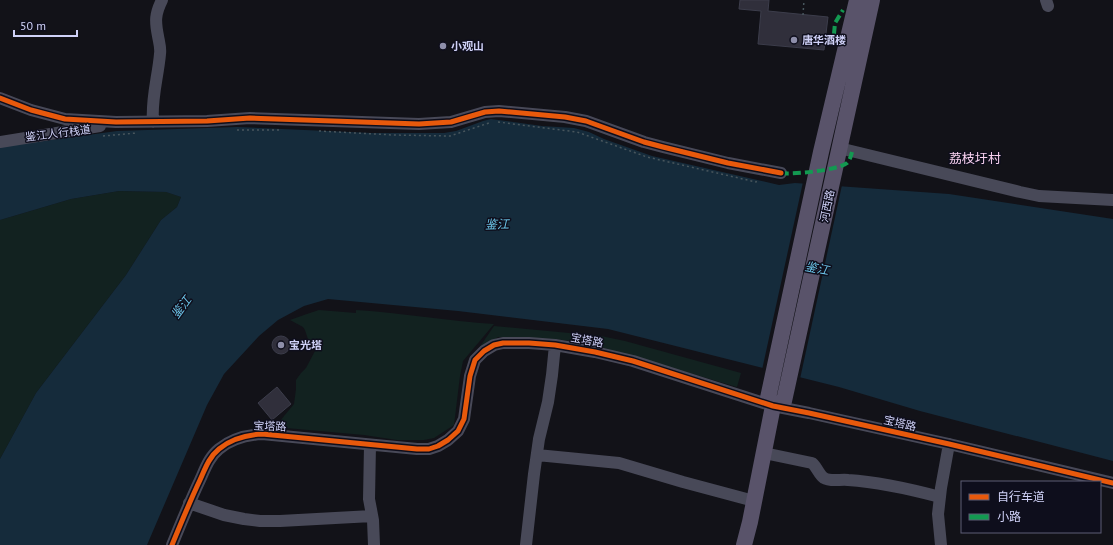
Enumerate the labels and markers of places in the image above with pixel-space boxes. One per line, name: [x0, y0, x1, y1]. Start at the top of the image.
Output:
place label: 唐华酒楼: [802, 33, 846, 47]
marker: 唐华酒楼: [789, 35, 799, 45]
place label: 小观山: [451, 39, 484, 53]
marker: 小观山: [438, 41, 448, 51]
place label: 宝光塔: [289, 338, 322, 352]
marker: 宝光塔: [276, 340, 286, 350]

